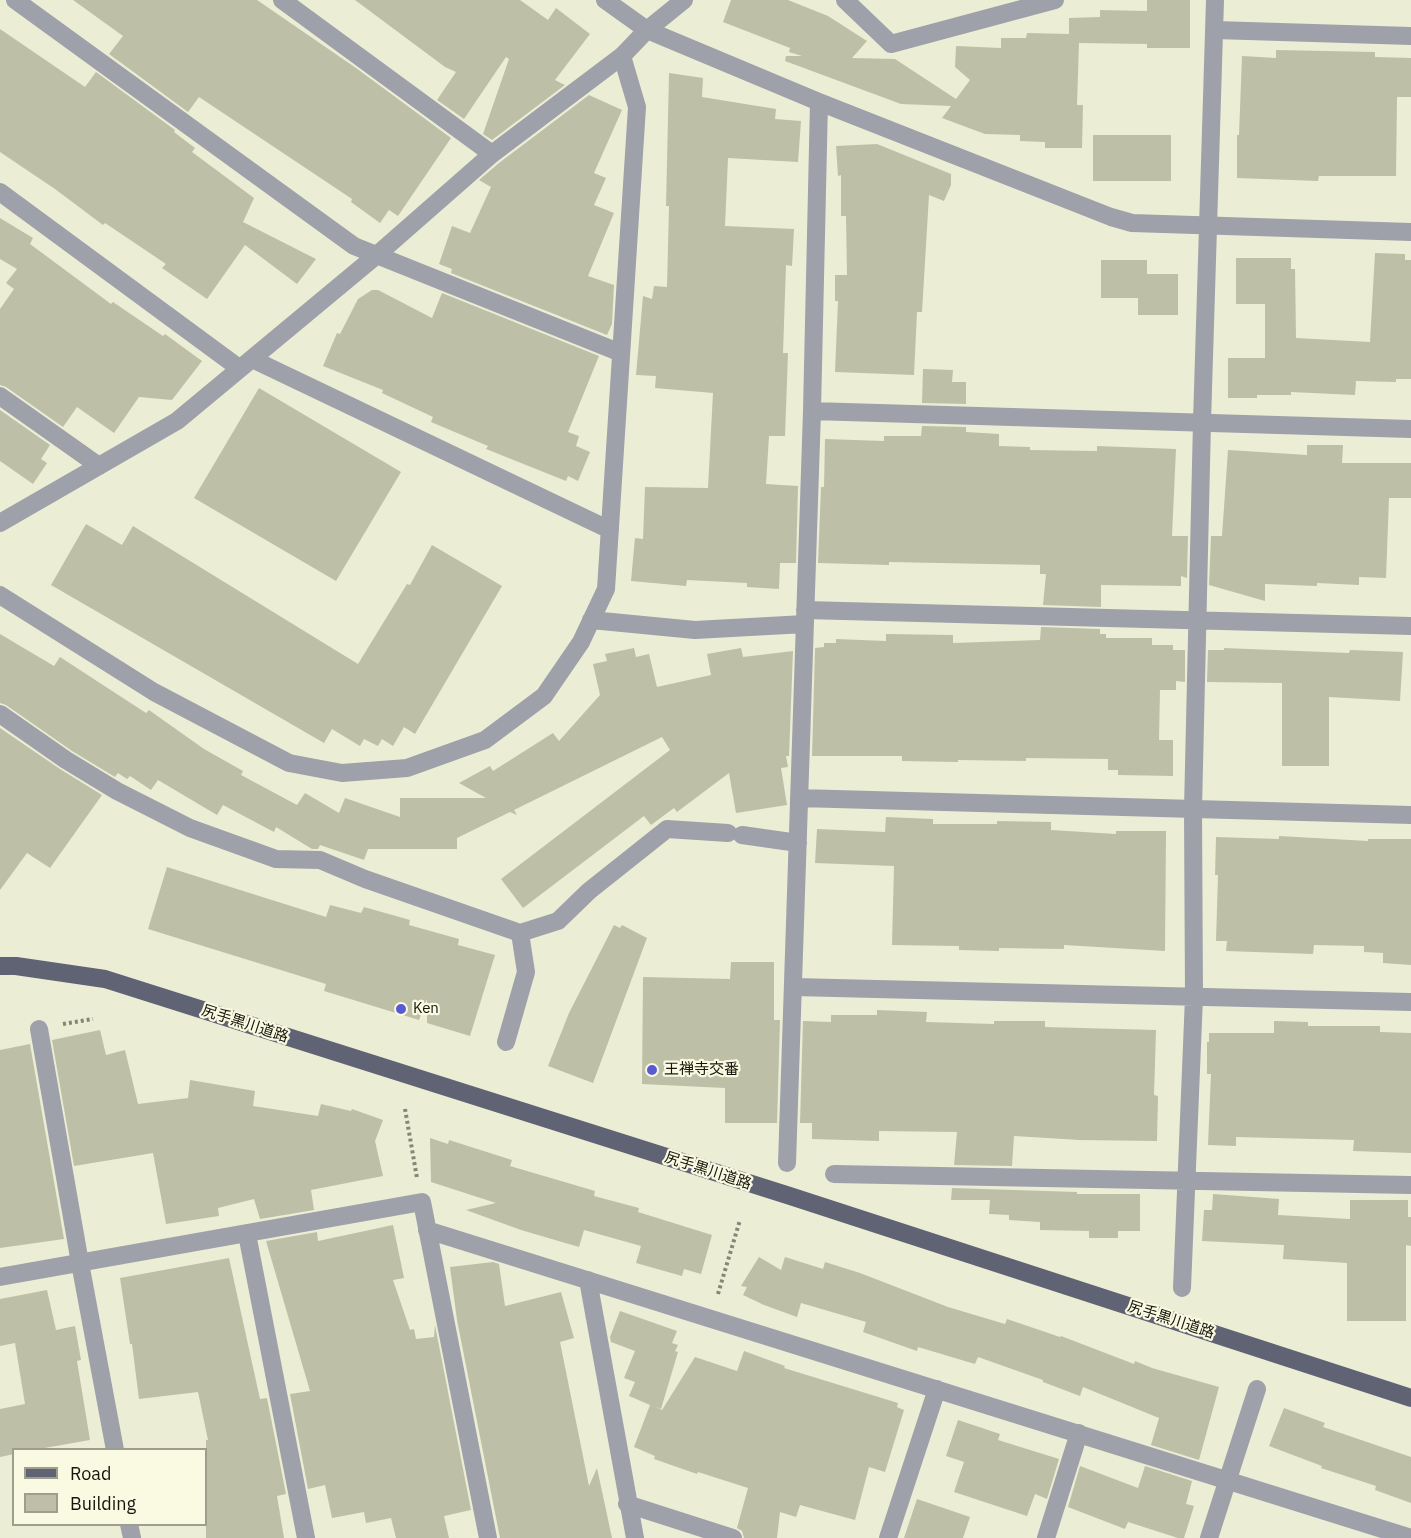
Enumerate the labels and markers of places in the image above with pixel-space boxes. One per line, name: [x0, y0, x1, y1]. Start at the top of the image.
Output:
place label: Ken: [413, 1000, 439, 1018]
marker: Ken: [394, 1002, 408, 1016]
place label: 王禅寺交番: [664, 1061, 739, 1079]
marker: 王禅寺交番: [645, 1063, 659, 1077]

